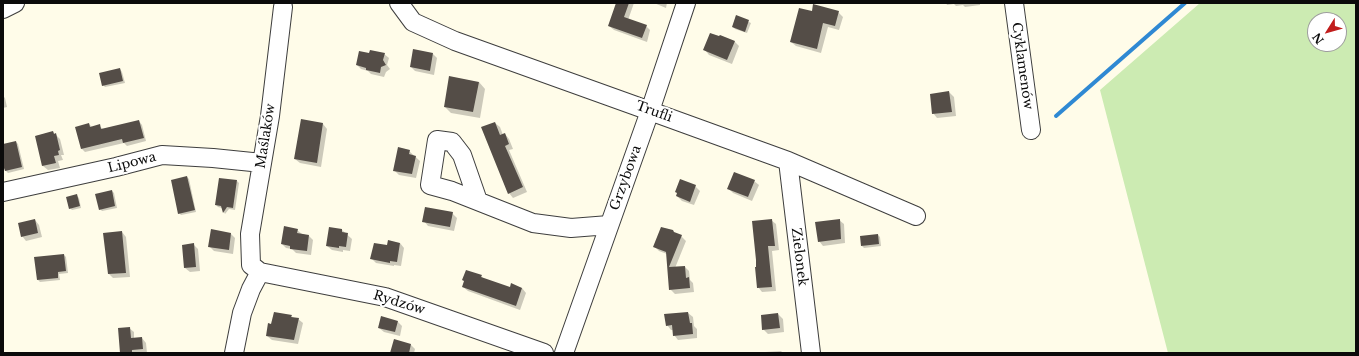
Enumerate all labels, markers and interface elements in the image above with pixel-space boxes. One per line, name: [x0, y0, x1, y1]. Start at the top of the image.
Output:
north arrow: [1307, 12, 1347, 52]
street label: Cyklamenów: [1008, 21, 1036, 111]
text: N: [1310, 30, 1327, 47]
street label: Trufli: [634, 98, 674, 126]
street label: Maślaków: [253, 102, 279, 170]
street label: Grzybowa: [607, 143, 645, 213]
street label: Lipowa: [106, 149, 158, 177]
street label: Zielonek: [788, 227, 810, 287]
street label: Rydzów: [371, 288, 427, 318]

